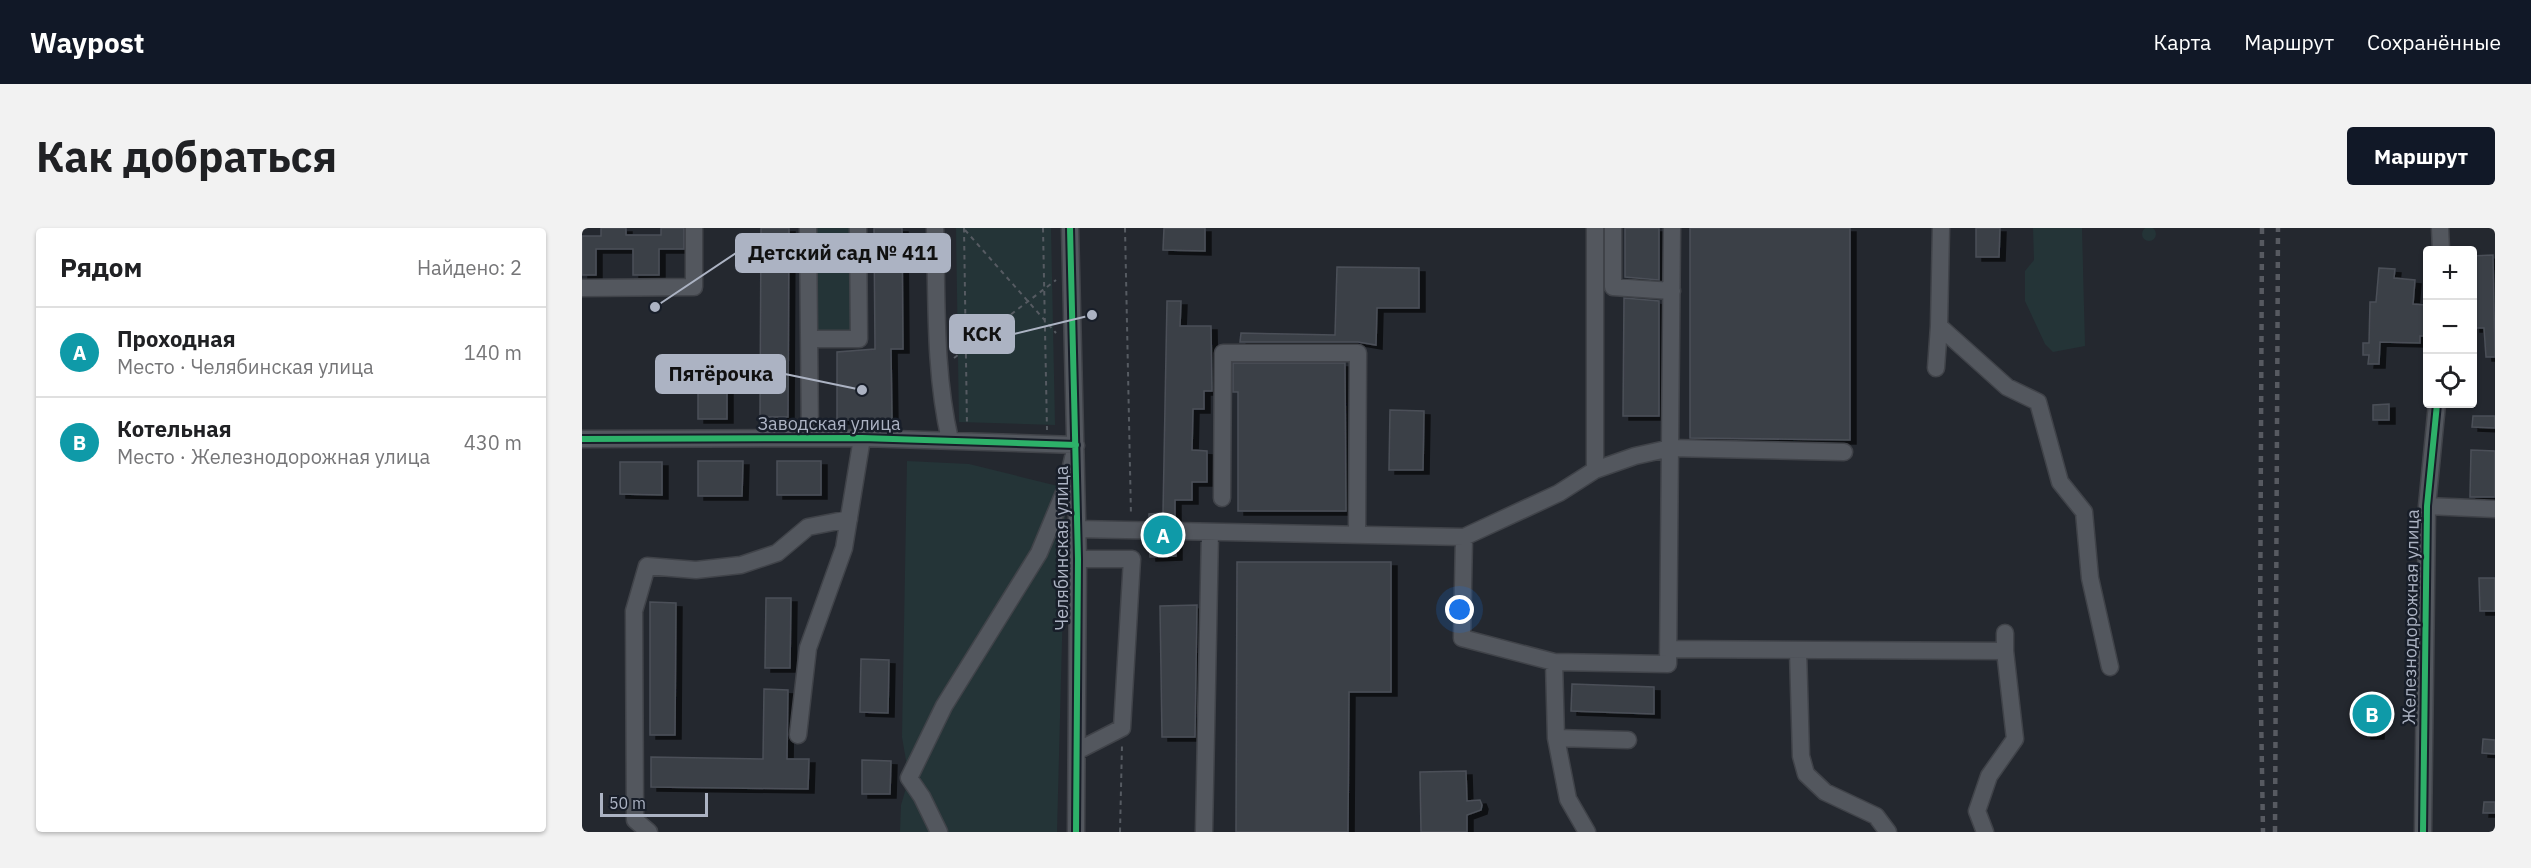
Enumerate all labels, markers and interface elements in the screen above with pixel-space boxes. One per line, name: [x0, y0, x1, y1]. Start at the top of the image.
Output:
text: Waypost: [30, 24, 144, 61]
text: Карта: [2153, 28, 2211, 56]
text: Маршрут: [2244, 28, 2334, 56]
text: Сохранённые: [2367, 28, 2501, 56]
button: Маршрут: [2347, 127, 2495, 185]
text: Как добраться: [36, 129, 337, 184]
callout: Детский сад № 411: [736, 234, 950, 272]
text: Детский сад № 411: [748, 239, 938, 266]
map controls: [2423, 246, 2477, 408]
button: +: [2423, 246, 2477, 300]
text: Рядом: [60, 250, 142, 284]
text: Найдено: 2: [417, 254, 522, 281]
button: −: [2423, 300, 2477, 354]
callout: КСК: [950, 315, 1014, 353]
text: КСК: [962, 320, 1002, 347]
text: Проходная: [117, 324, 236, 353]
text: A: [73, 339, 86, 366]
text: 140 m: [464, 339, 522, 366]
text: Место · Челябинская улица: [117, 353, 374, 380]
button: locate: [2423, 354, 2477, 408]
callout: Пятёрочка: [656, 355, 785, 393]
text: Пятёрочка: [669, 360, 773, 387]
street label: Заводская улица: [757, 412, 901, 435]
text: Котельная: [117, 414, 232, 443]
text: B: [73, 429, 86, 456]
text: 430 m: [464, 429, 522, 456]
text: Место · Железнодорожная улица: [117, 443, 430, 470]
street label: Челябинская улица: [1050, 465, 1073, 630]
street label: Железнодорожная улица: [2397, 509, 2424, 725]
pin: A: [1144, 512, 1182, 558]
your location: [1445, 595, 1474, 624]
pin: B: [2352, 692, 2392, 736]
scale bar: [600, 790, 708, 818]
text: 50 m: [609, 793, 646, 813]

